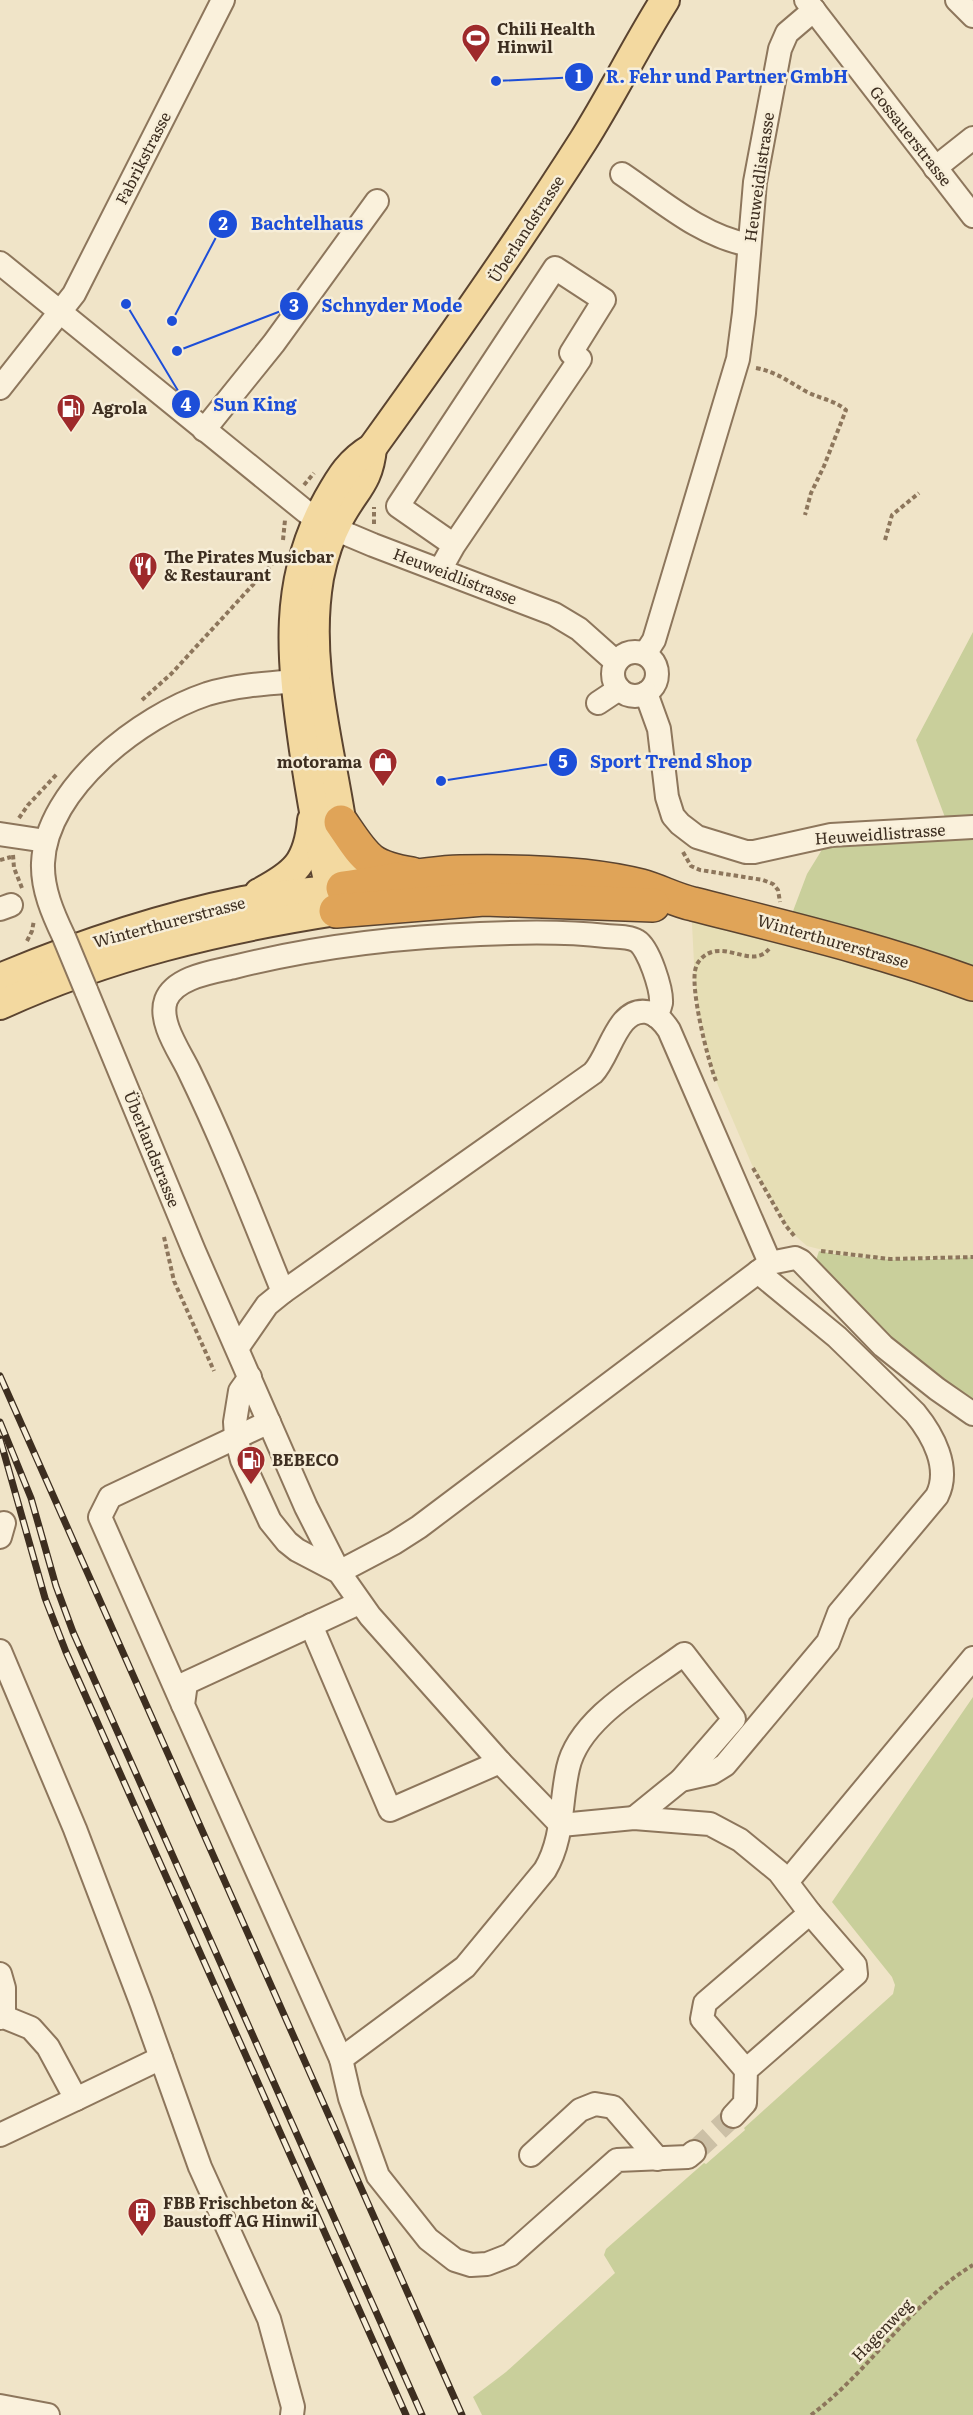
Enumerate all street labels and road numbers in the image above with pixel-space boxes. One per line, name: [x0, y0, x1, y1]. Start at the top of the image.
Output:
street label: Gossauerstrasse: [865, 80, 959, 191]
street label: Fabrikstrasse: [108, 107, 176, 208]
street label: Heuweidlistrasse: [737, 110, 779, 243]
street label: Überlandstrasse: [481, 170, 569, 287]
street label: Heuweidlistrasse: [390, 540, 521, 610]
street label: Heuweidlistrasse: [814, 816, 946, 850]
street label: Winterthurerstrasse: [90, 889, 247, 953]
street label: Winterthurerstrasse: [755, 907, 912, 973]
street label: Überlandstrasse: [119, 1087, 187, 1211]
street label: Hagenweg: [845, 2292, 918, 2366]

